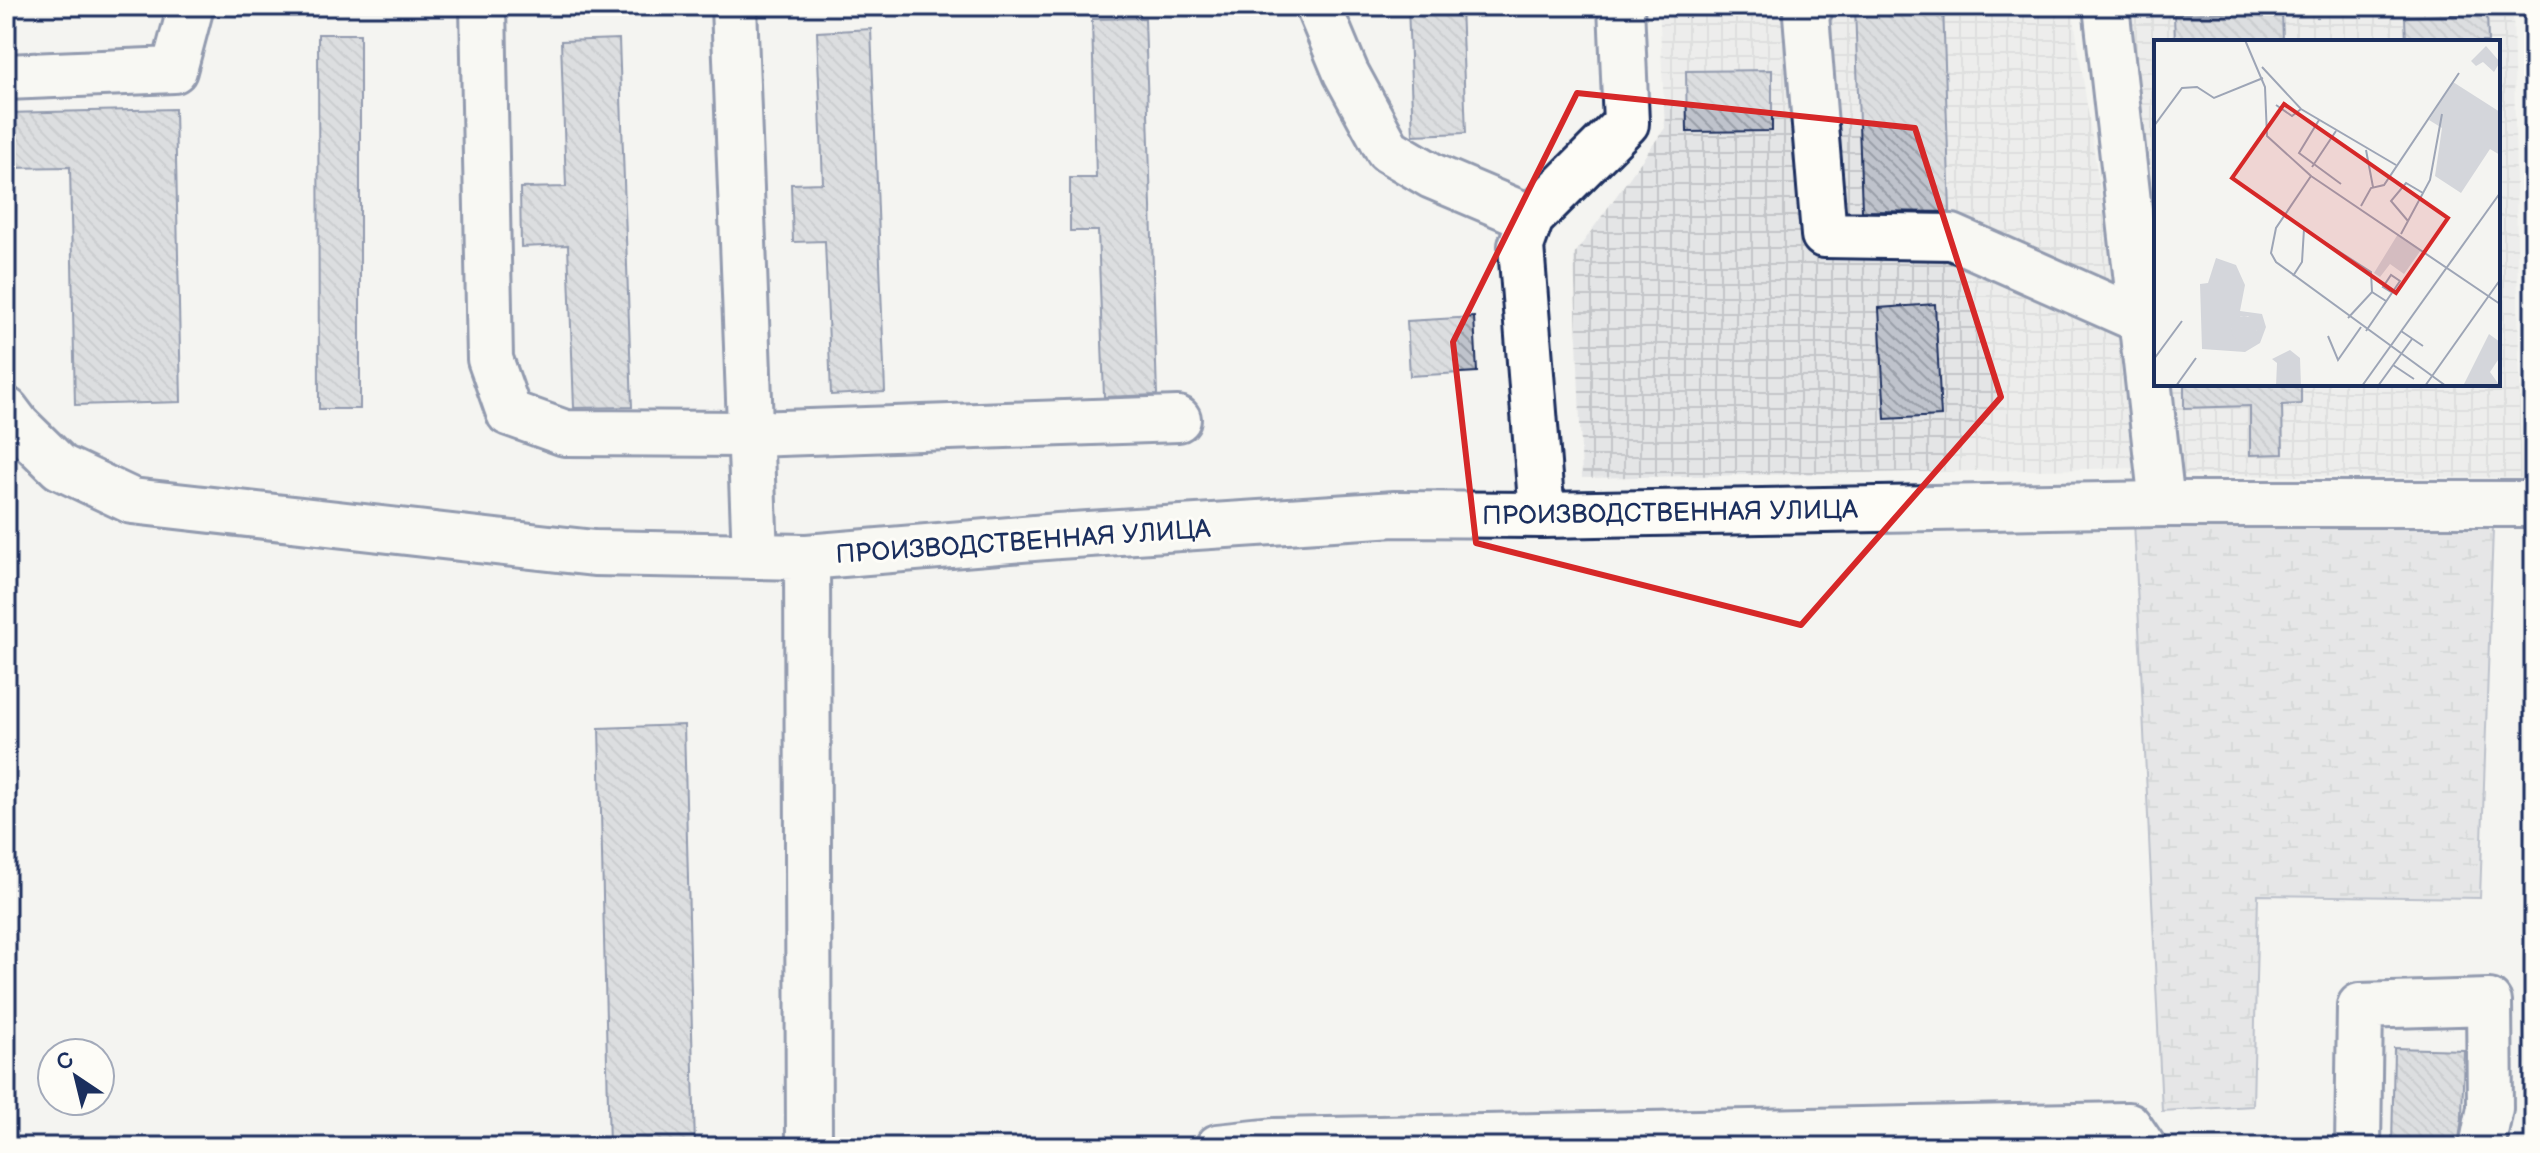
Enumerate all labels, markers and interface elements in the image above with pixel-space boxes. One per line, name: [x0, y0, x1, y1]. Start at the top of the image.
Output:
inset map: [2154, 40, 2500, 386]
street label: ПРОИЗВОДСТВЕННАЯ УЛИЦА: [1482, 495, 1858, 532]
street label: ПРОИЗВОДСТВЕННАЯ УЛИЦА: [835, 514, 1212, 571]
north arrow: [36, 1037, 116, 1117]
text: С: [51, 1046, 79, 1077]

